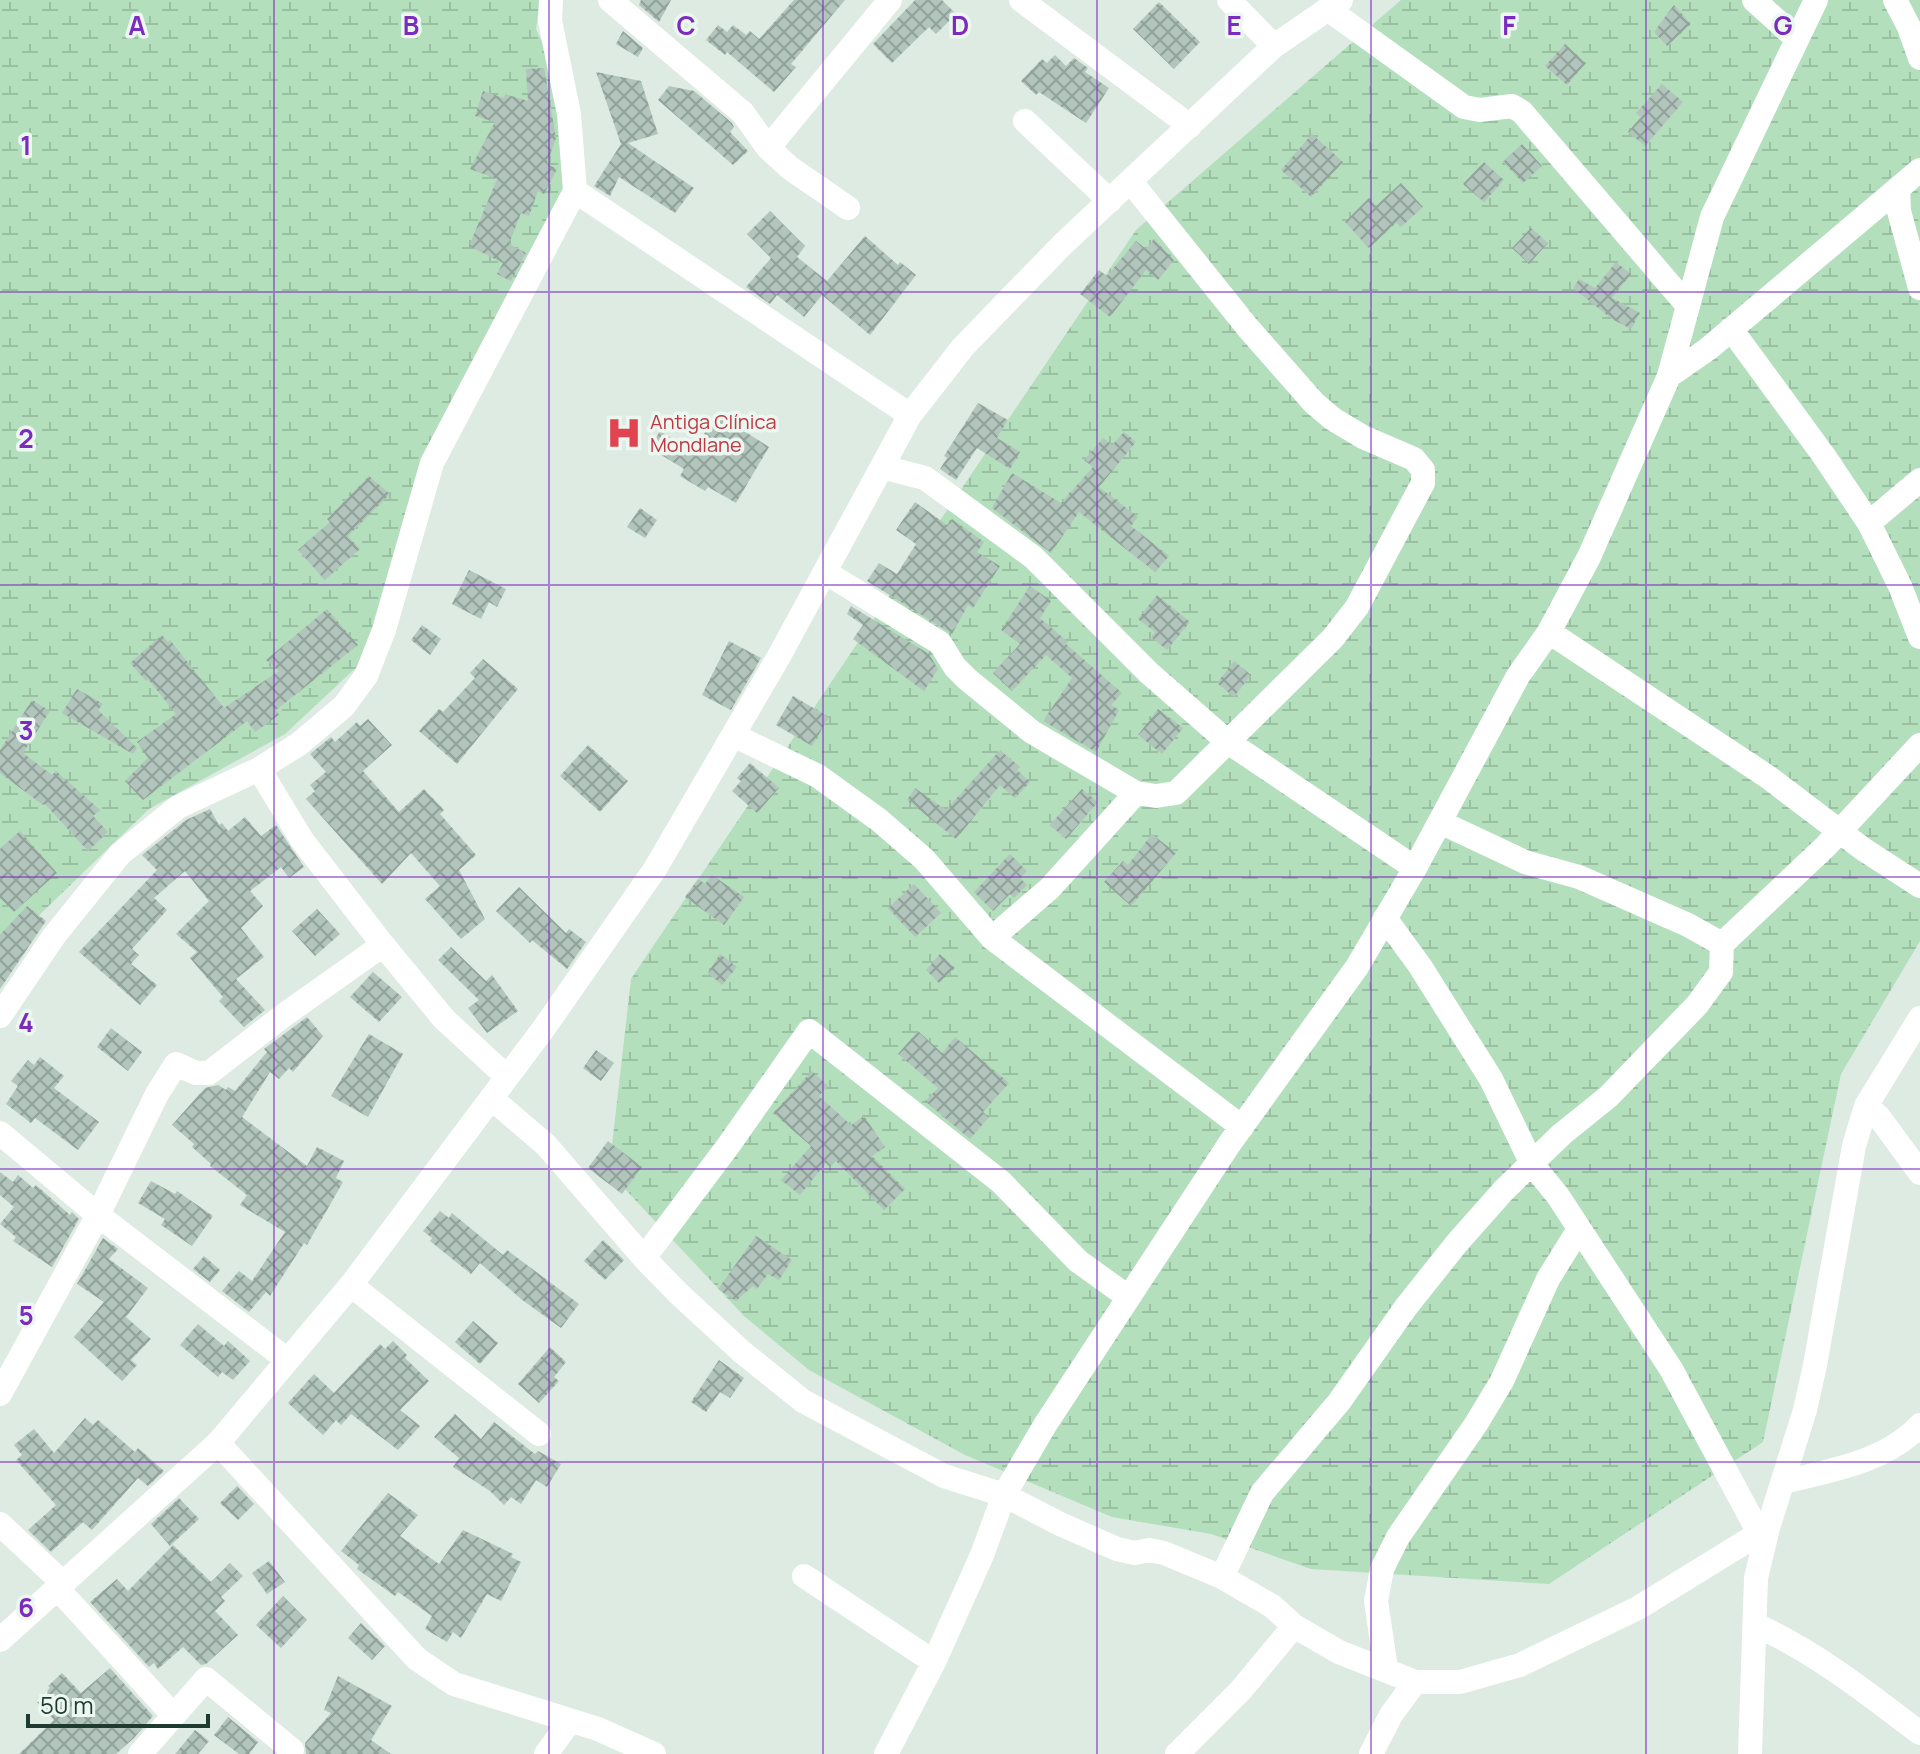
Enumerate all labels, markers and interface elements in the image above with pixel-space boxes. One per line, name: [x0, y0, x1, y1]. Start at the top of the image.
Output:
text: A: [128, 7, 146, 43]
text: B: [403, 7, 419, 43]
text: C: [676, 7, 696, 43]
text: D: [951, 7, 969, 43]
text: E: [1226, 7, 1242, 43]
text: F: [1502, 7, 1516, 43]
text: G: [1773, 7, 1793, 43]
text: 1: [20, 127, 32, 163]
place label: Antiga Clínica Mondlane: [650, 408, 777, 458]
hospital icon: Antiga Clínica Mondlane: [605, 414, 643, 452]
text: 2: [18, 420, 34, 456]
text: 3: [18, 712, 34, 748]
text: 4: [18, 1004, 34, 1040]
text: 5: [18, 1297, 34, 1333]
text: 6: [18, 1589, 34, 1625]
scale bar: [28, 1678, 208, 1728]
text: 50 m: [40, 1688, 94, 1721]

